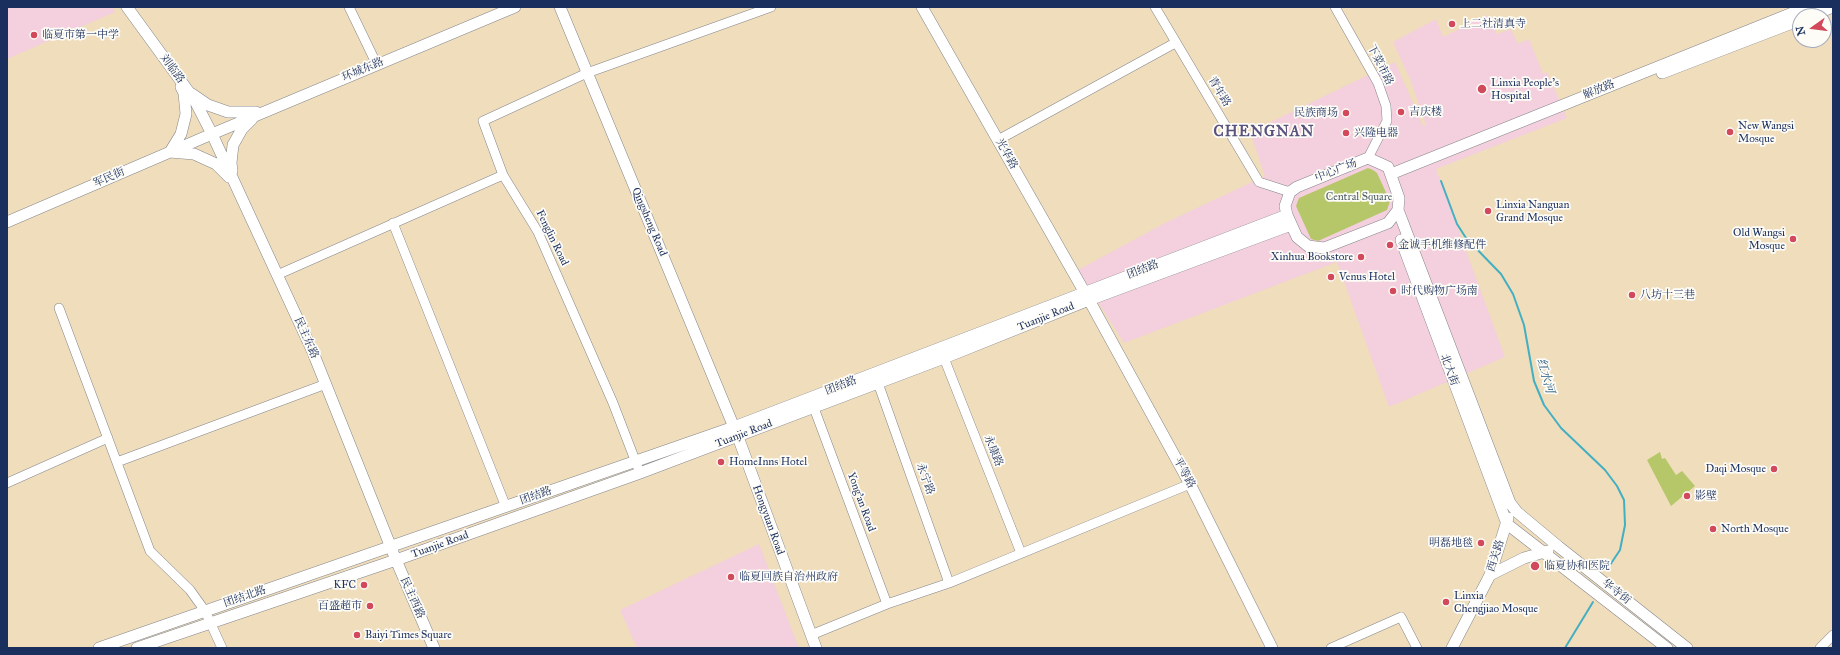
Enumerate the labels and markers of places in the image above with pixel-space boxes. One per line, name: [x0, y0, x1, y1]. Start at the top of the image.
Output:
place label: 上二社清真寺: [1460, 17, 1526, 31]
marker: 上二社清真寺: [1447, 19, 1457, 29]
place label: 临夏市第一中学: [42, 28, 119, 42]
marker: 临夏市第一中学: [29, 30, 39, 40]
place label: Linxia People's Hospital: [1491, 76, 1559, 102]
marker: Linxia People's Hospital: [1476, 83, 1488, 95]
place label: 吉庆楼: [1409, 105, 1442, 119]
place label: 民族商场: [1294, 106, 1338, 120]
marker: 吉庆楼: [1396, 107, 1406, 117]
marker: 民族商场: [1341, 108, 1351, 118]
place label: New Wangsi Mosque: [1738, 119, 1794, 145]
place label: 兴隆电器: [1354, 126, 1398, 140]
marker: New Wangsi Mosque: [1725, 127, 1735, 137]
marker: 兴隆电器: [1341, 128, 1351, 138]
place label: Linxia Nanguan Grand Mosque: [1496, 198, 1569, 224]
marker: Linxia Nanguan Grand Mosque: [1483, 206, 1493, 216]
place label: Old Wangsi Mosque: [1733, 226, 1785, 252]
marker: Old Wangsi Mosque: [1788, 234, 1798, 244]
place label: 金诚手机维修配件: [1398, 238, 1486, 252]
marker: 金诚手机维修配件: [1385, 240, 1395, 250]
place label: Xinhua Bookstore: [1271, 250, 1353, 264]
marker: Xinhua Bookstore: [1356, 252, 1366, 262]
place label: Venus Hotel: [1339, 270, 1395, 284]
marker: Venus Hotel: [1326, 272, 1336, 282]
place label: 时代购物广场南: [1401, 284, 1478, 298]
marker: 时代购物广场南: [1388, 286, 1398, 296]
place label: 八坊十三巷: [1640, 288, 1695, 302]
marker: 八坊十三巷: [1627, 290, 1637, 300]
place label: HomeInns Hotel: [729, 455, 807, 469]
marker: HomeInns Hotel: [716, 457, 726, 467]
place label: Daqi Mosque: [1705, 462, 1766, 476]
marker: Daqi Mosque: [1769, 464, 1779, 474]
place label: 影壁: [1695, 489, 1717, 503]
marker: 影壁: [1682, 491, 1692, 501]
place label: North Mosque: [1721, 522, 1789, 536]
marker: North Mosque: [1708, 524, 1718, 534]
place label: 明磊地毯: [1429, 536, 1473, 550]
marker: 明磊地毯: [1476, 538, 1486, 548]
place label: 临夏协和医院: [1544, 559, 1610, 573]
marker: 临夏协和医院: [1529, 560, 1541, 572]
place label: 临夏回族自治州政府: [739, 570, 838, 584]
marker: 临夏回族自治州政府: [726, 572, 736, 582]
place label: KFC: [334, 578, 356, 592]
marker: KFC: [359, 580, 369, 590]
place label: Linxia Chengjiao Mosque: [1454, 589, 1538, 615]
marker: Linxia Chengjiao Mosque: [1441, 597, 1451, 607]
place label: 百盛超市: [318, 599, 362, 613]
marker: 百盛超市: [365, 601, 375, 611]
place label: Baiyi Times Square: [365, 628, 452, 642]
marker: Baiyi Times Square: [352, 630, 362, 640]

